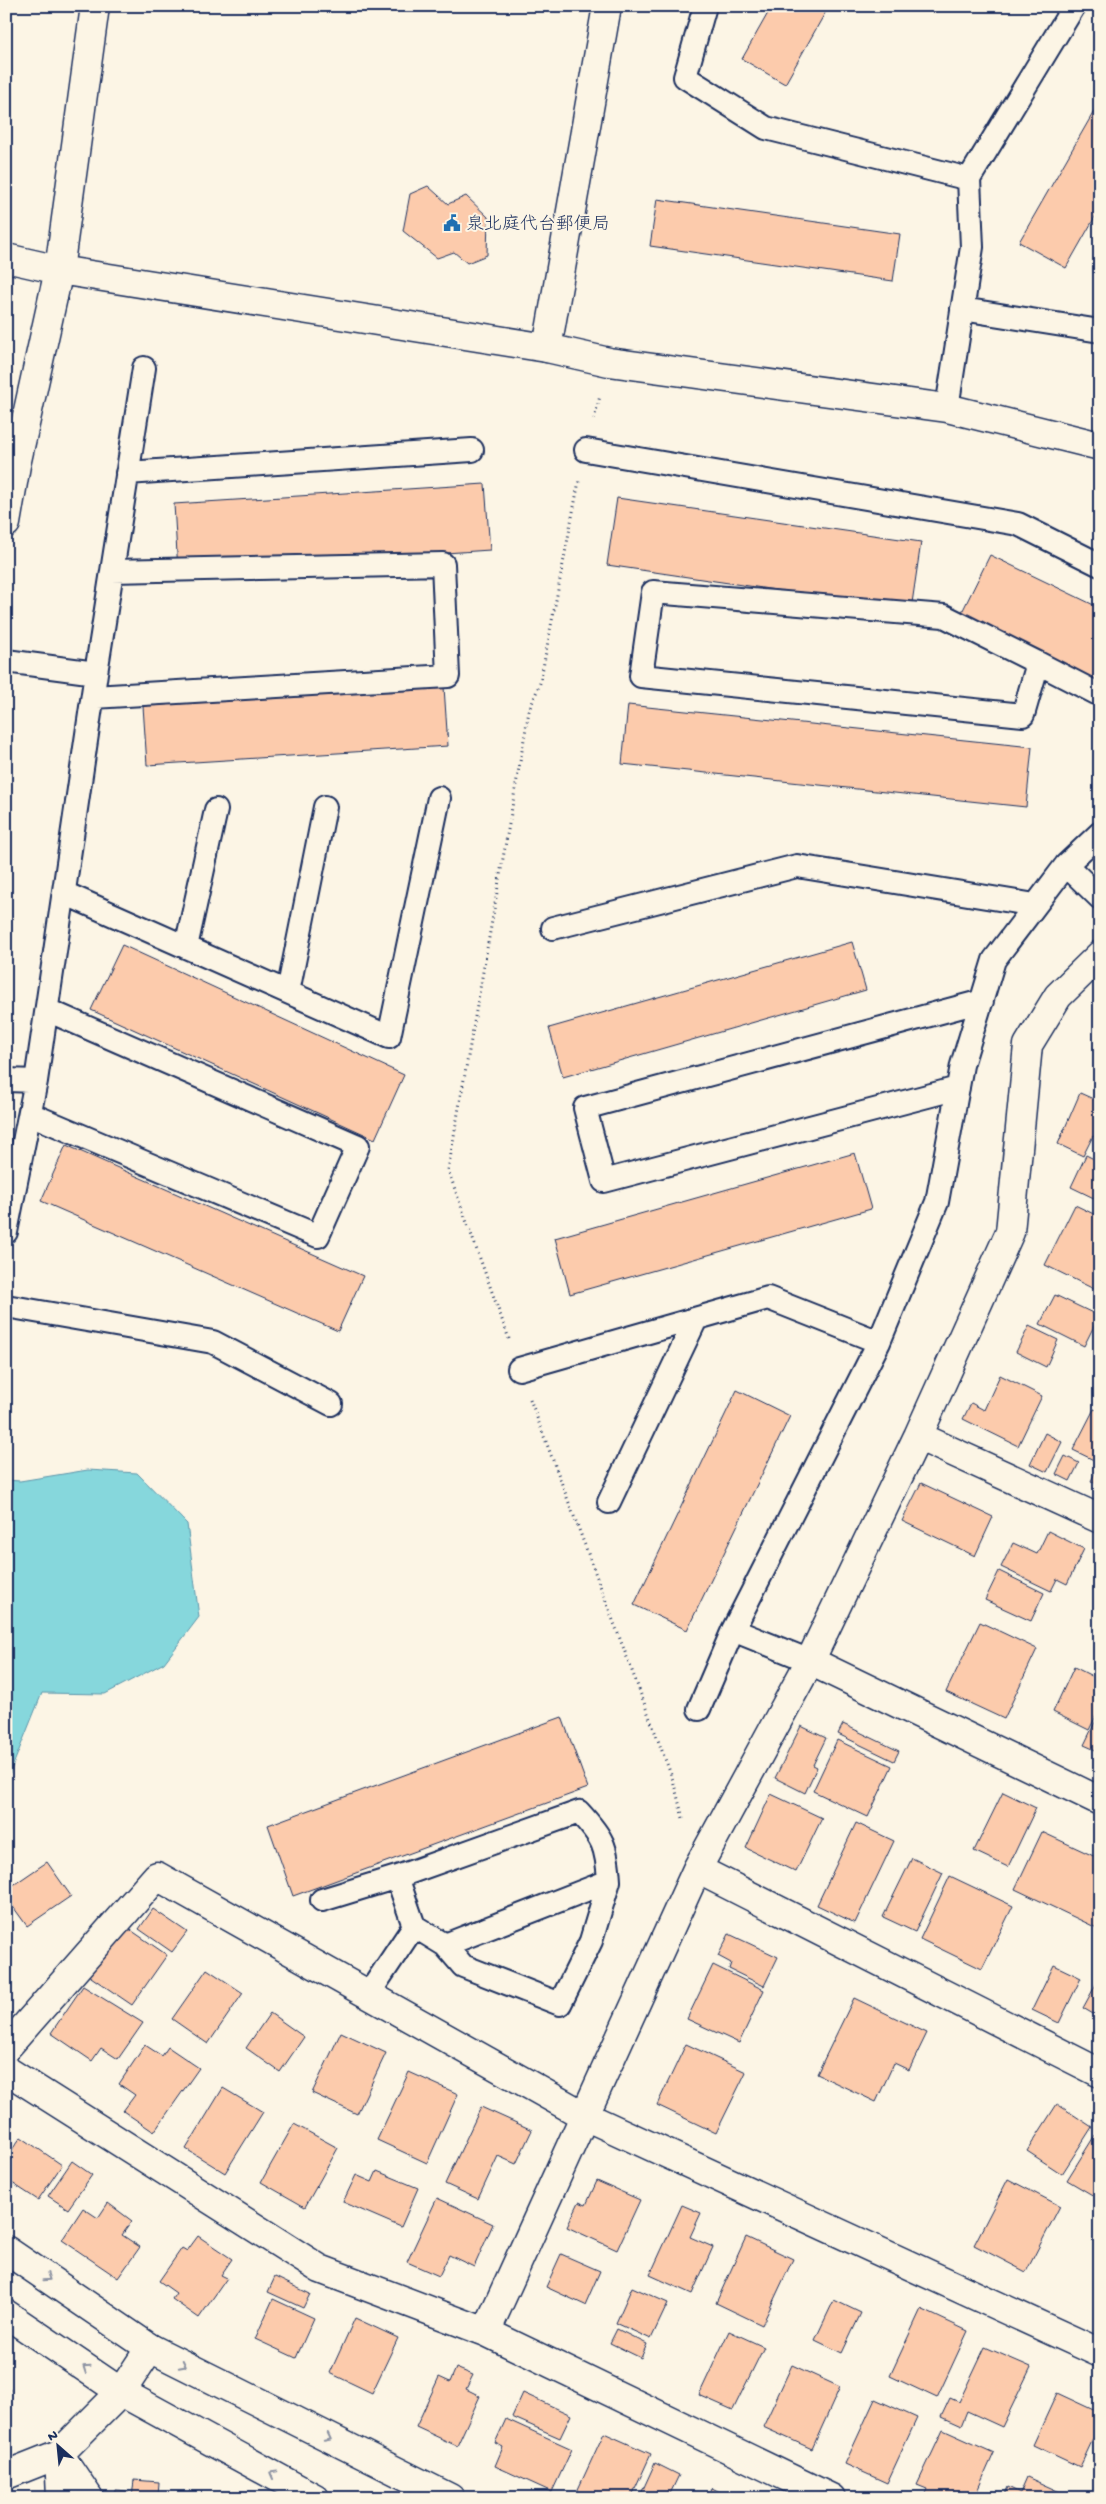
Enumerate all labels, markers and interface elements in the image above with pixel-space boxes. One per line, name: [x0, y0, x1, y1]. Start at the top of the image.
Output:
public building icon: 泉北庭代台郵便局: [442, 213, 462, 233]
place label: 泉北庭代台郵便局: [466, 214, 610, 236]
one-way arrow: [41, 2271, 50, 2281]
one-way arrow: [178, 2359, 187, 2369]
one-way arrow: [82, 2365, 92, 2374]
north arrow: [32, 2422, 82, 2472]
text: N: [45, 2427, 61, 2446]
one-way arrow: [323, 2432, 332, 2442]
one-way arrow: [269, 2471, 278, 2481]

